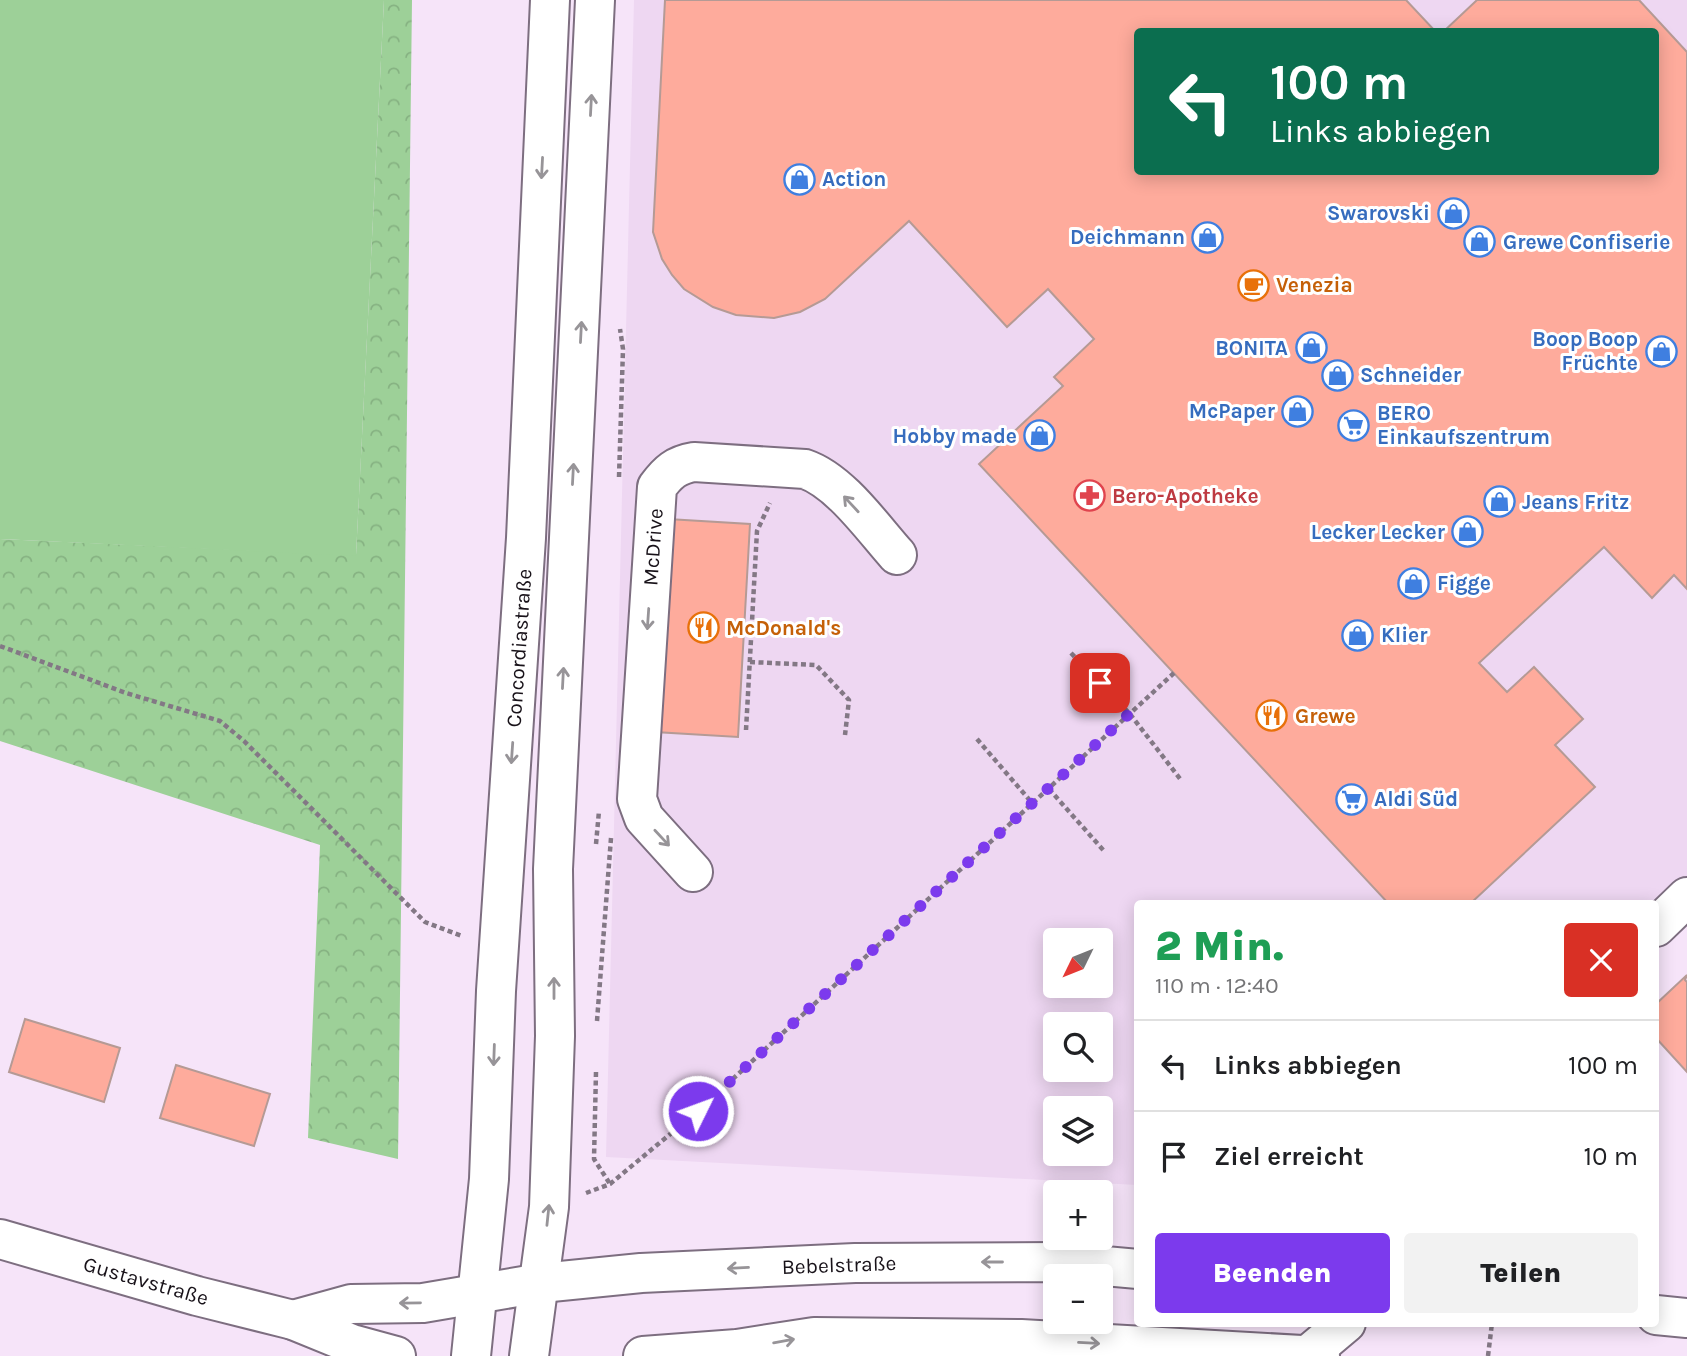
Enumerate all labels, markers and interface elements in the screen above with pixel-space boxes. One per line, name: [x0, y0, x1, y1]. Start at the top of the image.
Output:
text: 100 m: [1270, 54, 1408, 111]
icon: left: [1155, 56, 1246, 147]
one-way arrow: [585, 94, 598, 117]
text: Links abbiegen: [1270, 113, 1492, 150]
one-way arrow: [536, 157, 549, 180]
shop icon: Action: [782, 162, 816, 196]
place label: Action: [822, 167, 886, 191]
shop icon: Swarovski: [1436, 196, 1470, 230]
place label: Swarovski: [1327, 201, 1430, 225]
shop icon: Deichmann: [1191, 220, 1225, 254]
place label: Deichmann: [1070, 225, 1185, 249]
shop icon: Grewe Confiserie: [1463, 225, 1497, 259]
place label: Grewe Confiserie: [1503, 230, 1670, 254]
cafe icon: Venezia: [1236, 268, 1270, 302]
place label: Venezia: [1276, 273, 1353, 297]
one-way arrow: [574, 321, 587, 344]
place label: Boop Boop Früchte: [1532, 327, 1638, 375]
shop icon: BONITA: [1294, 331, 1328, 365]
shop icon: Boop Boop Früchte: [1644, 334, 1678, 368]
place label: BONITA: [1215, 336, 1288, 360]
shop icon: Schneider: [1320, 358, 1354, 392]
place label: Schneider: [1360, 363, 1462, 387]
shop icon: McPaper: [1281, 394, 1315, 428]
place label: McPaper: [1189, 399, 1276, 423]
place label: BERO Einkaufszentrum: [1377, 401, 1550, 449]
supermarket icon: BERO Einkaufszentrum: [1337, 408, 1371, 442]
shop icon: Hobby made: [1023, 419, 1057, 453]
place label: Hobby made: [892, 424, 1017, 448]
one-way arrow: [567, 464, 580, 486]
pharmacy icon: Bero-Apotheke: [1072, 479, 1106, 513]
place label: Bero-Apotheke: [1112, 484, 1259, 508]
shop icon: Jeans Fritz: [1482, 485, 1516, 519]
place label: Jeans Fritz: [1522, 490, 1630, 514]
one-way arrow: [843, 495, 859, 513]
street label: McDrive: [638, 507, 668, 587]
shop icon: Lecker Lecker: [1451, 515, 1485, 549]
place label: Lecker Lecker: [1311, 520, 1446, 544]
shop icon: Figge: [1397, 566, 1431, 600]
street label: Concordiastraße: [501, 568, 537, 728]
place label: Figge: [1437, 571, 1491, 595]
one-way arrow: [641, 608, 654, 630]
restaurant icon: McDonald's: [686, 611, 720, 645]
place label: McDonald's: [726, 616, 841, 640]
shop icon: Klier: [1341, 618, 1375, 652]
place label: Klier: [1381, 623, 1428, 647]
pin: [1070, 653, 1130, 713]
icon: arrive: [1081, 664, 1119, 702]
one-way arrow: [556, 667, 569, 690]
restaurant icon: Grewe: [1255, 699, 1289, 733]
place label: Grewe: [1295, 704, 1356, 728]
one-way arrow: [505, 741, 518, 764]
supermarket icon: Aldi Süd: [1334, 782, 1368, 816]
place label: Aldi Süd: [1374, 787, 1458, 811]
one-way arrow: [653, 830, 670, 847]
text: 2 Min.: [1155, 921, 1284, 971]
button: close: [1564, 923, 1638, 997]
north arrow: [1043, 928, 1113, 998]
map controls: [1043, 928, 1113, 1334]
text: 110 m · 12:40: [1155, 972, 1279, 999]
one-way arrow: [547, 977, 561, 1000]
button: search: [1043, 1012, 1113, 1082]
one-way arrow: [487, 1043, 500, 1066]
icon: left: [1155, 1047, 1193, 1085]
text: Links abbiegen: [1214, 1050, 1402, 1081]
text: 100 m: [1568, 1050, 1638, 1081]
position arrow: [661, 1074, 735, 1148]
button: layers: [1043, 1096, 1113, 1166]
icon: arrive: [1155, 1138, 1193, 1176]
text: Ziel erreicht: [1214, 1141, 1364, 1172]
text: 10 m: [1583, 1141, 1638, 1172]
button: +: [1043, 1180, 1113, 1250]
one-way arrow: [542, 1205, 555, 1227]
button: Beenden: [1155, 1233, 1390, 1313]
button: Teilen: [1404, 1233, 1638, 1313]
street label: Bebelstraße: [781, 1251, 897, 1279]
street label: Gustavstraße: [81, 1252, 211, 1310]
one-way arrow: [981, 1255, 1004, 1269]
one-way arrow: [727, 1262, 750, 1275]
button: −: [1043, 1264, 1113, 1334]
one-way arrow: [399, 1296, 422, 1310]
one-way arrow: [772, 1334, 795, 1347]
one-way arrow: [1077, 1336, 1100, 1349]

